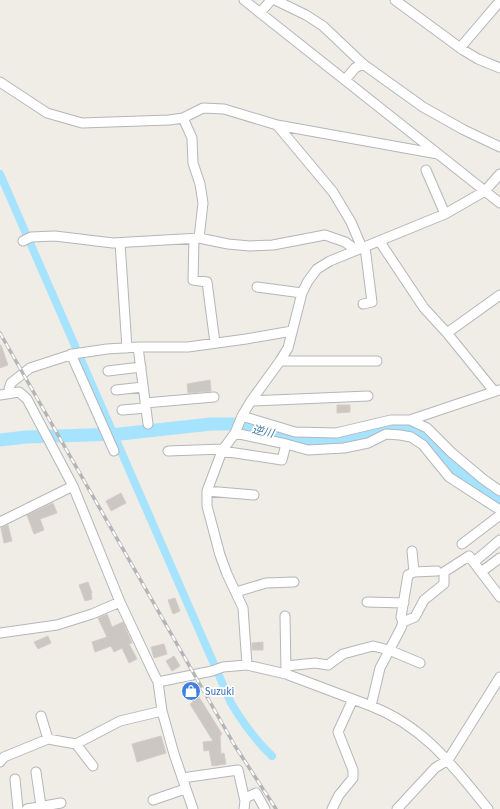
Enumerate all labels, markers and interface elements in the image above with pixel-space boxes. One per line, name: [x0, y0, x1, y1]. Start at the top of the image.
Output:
water label: 逆川: [251, 423, 276, 441]
shop icon: Suzuki: [180, 680, 202, 702]
place label: Suzuki: [205, 686, 234, 698]

